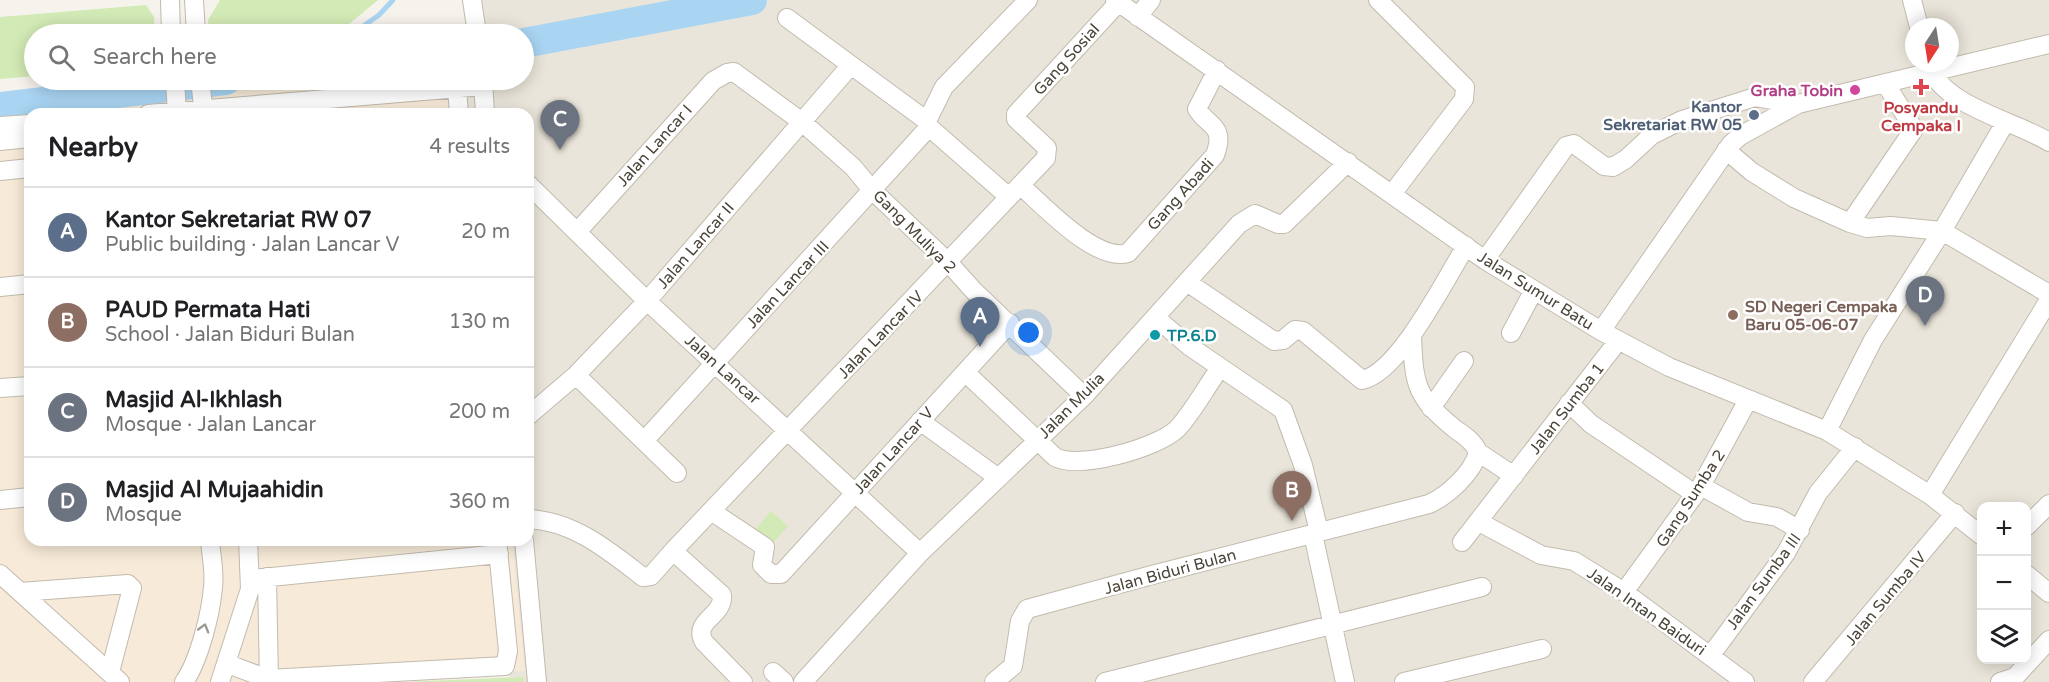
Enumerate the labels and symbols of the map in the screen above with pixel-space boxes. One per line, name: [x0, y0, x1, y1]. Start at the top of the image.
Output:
north arrow: [1905, 18, 1959, 72]
street label: Gang Sosial: [1029, 20, 1104, 100]
marker: Posyandu Cempaka I: [1912, 78, 1930, 96]
place label: Graha Tobin: [1751, 81, 1843, 101]
marker: Graha Tobin: [1848, 83, 1862, 97]
place label: Kantor Sekretariat RW 05: [1603, 97, 1743, 135]
place label: Posyandu Cempaka I: [1881, 98, 1961, 136]
pin: C: [540, 100, 580, 150]
street label: Jalan Lancar I: [613, 100, 697, 191]
marker: Kantor Sekretariat RW 05: [1747, 108, 1761, 122]
street label: Gang Abadi: [1143, 154, 1218, 235]
street label: Gang Muliya 2: [868, 186, 960, 278]
street label: Jalan Lancar II: [653, 198, 739, 293]
street label: Jalan Lancar III: [742, 237, 834, 333]
street label: Jalan Sumur Batu: [1474, 247, 1597, 335]
pin: D: [1906, 276, 1944, 326]
street label: Jalan Lancar IV: [834, 286, 928, 383]
place label: SD Negeri Cempaka Baru 05-06-07: [1745, 297, 1897, 335]
pin: A: [960, 298, 1000, 347]
marker: SD Negeri Cempaka Baru 05-06-07: [1726, 308, 1740, 322]
your location: [1014, 318, 1043, 347]
place label: TP.6.D: [1166, 326, 1217, 346]
marker: TP.6.D: [1148, 328, 1162, 342]
street label: Jalan Lancar: [680, 331, 765, 410]
street label: Jalan Sumba 1: [1525, 359, 1609, 458]
street label: Jalan Mulia: [1034, 368, 1109, 443]
street label: Jalan Lancar V: [849, 403, 938, 498]
street label: Gang Sumba 2: [1652, 446, 1730, 551]
pin: B: [1272, 472, 1312, 521]
street label: Jalan Sumba III: [1722, 529, 1806, 634]
street label: Jalan Biduri Bulan: [1102, 545, 1238, 599]
street label: Jalan Sumba IV: [1841, 548, 1931, 650]
street label: Jalan Intan Baiduri: [1583, 563, 1710, 660]
one-way arrow: [197, 623, 209, 633]

